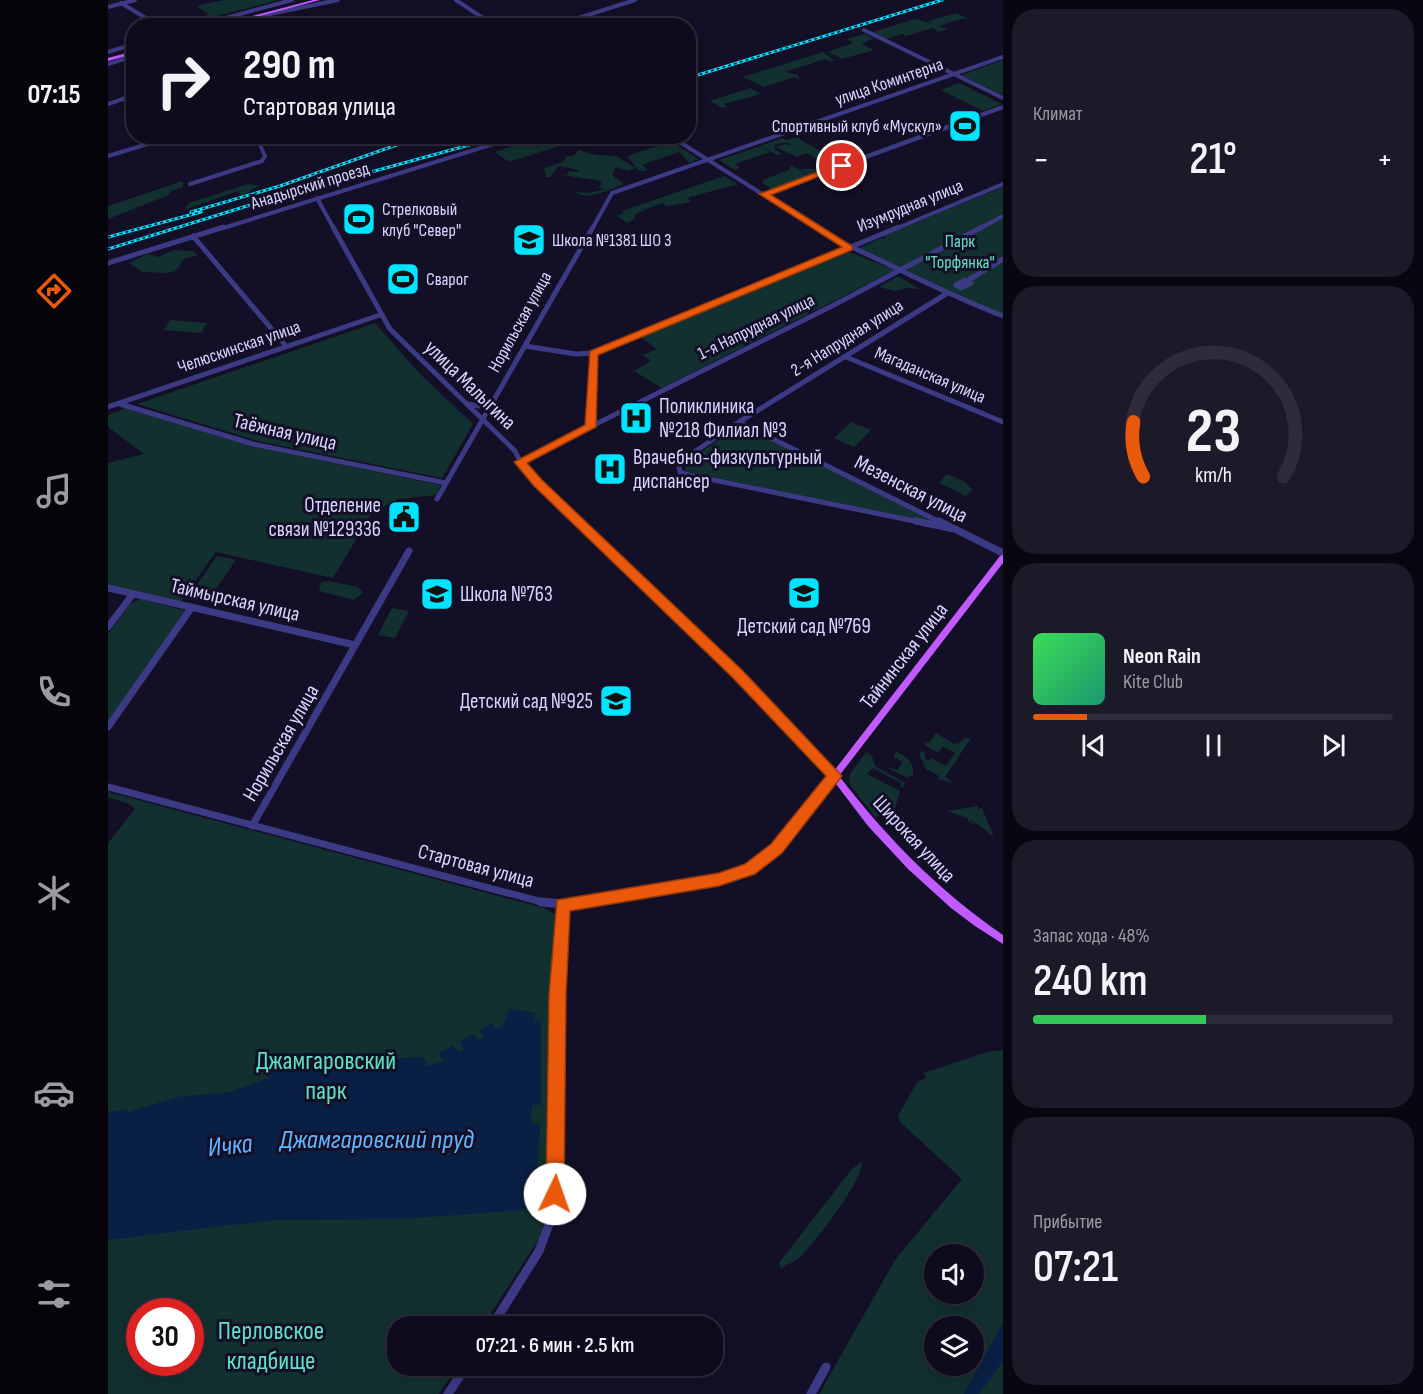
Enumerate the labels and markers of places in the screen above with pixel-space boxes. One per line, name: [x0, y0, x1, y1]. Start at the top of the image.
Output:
sports icon: Спортивный клуб «Мускул»: [947, 108, 983, 144]
place label: Спортивный клуб «Мускул»: [772, 116, 942, 137]
pin: [816, 140, 867, 191]
place label: Стрелковый клуб "Север": [382, 199, 461, 241]
sports icon: Стрелковый клуб "Север": [341, 201, 377, 237]
school or university icon: Школа №1381 ШО 3: [511, 222, 547, 258]
place label: Школа №1381 ШО 3: [552, 230, 671, 251]
sports icon: Сварог: [385, 261, 421, 297]
place label: Сварог: [426, 269, 469, 290]
place label: Поликлиника №218 Филиал №3: [659, 394, 787, 443]
hospital icon: Поликлиника №218 Филиал №3: [618, 400, 654, 436]
place label: Врачебно-физкультурный диспансер: [633, 445, 822, 494]
hospital icon: Врачебно-физкультурный диспансер: [592, 451, 628, 487]
place label: Отделение связи №129336: [268, 493, 381, 542]
public building icon: Отделение связи №129336: [386, 499, 422, 535]
school or university icon: Детский сад №769: [786, 575, 822, 611]
school or university icon: Школа №763: [419, 576, 455, 612]
place label: Школа №763: [460, 582, 553, 607]
place label: Детский сад №769: [737, 614, 871, 639]
school or university icon: Детский сад №925: [598, 683, 634, 719]
place label: Детский сад №925: [460, 689, 593, 714]

